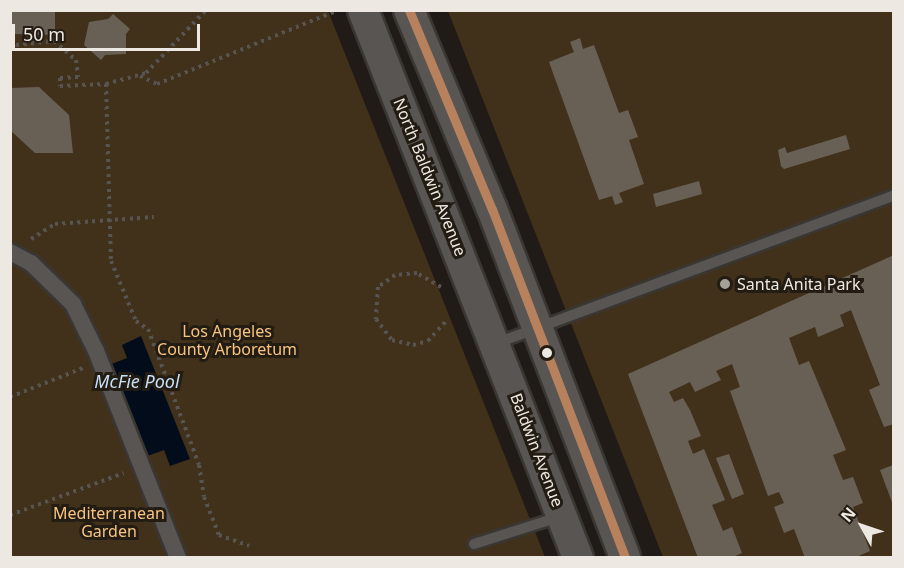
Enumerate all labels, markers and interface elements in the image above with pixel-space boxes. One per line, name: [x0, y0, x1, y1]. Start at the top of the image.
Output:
scale bar: [15, 12, 202, 50]
text: 50 m: [23, 22, 65, 46]
street label: North Baldwin Avenue: [390, 95, 470, 259]
place label: Santa Anita Park: [737, 274, 861, 294]
marker: Santa Anita Park: [718, 277, 732, 291]
park label: Los Angeles County Arboretum: [157, 321, 297, 359]
unlabelled marker: [541, 347, 553, 359]
water label: McFie Pool: [94, 370, 180, 392]
street label: Baldwin Avenue: [506, 390, 568, 510]
north arrow: [832, 496, 892, 556]
text: N: [836, 502, 861, 526]
park label: Mediterranean Garden: [53, 503, 165, 541]

